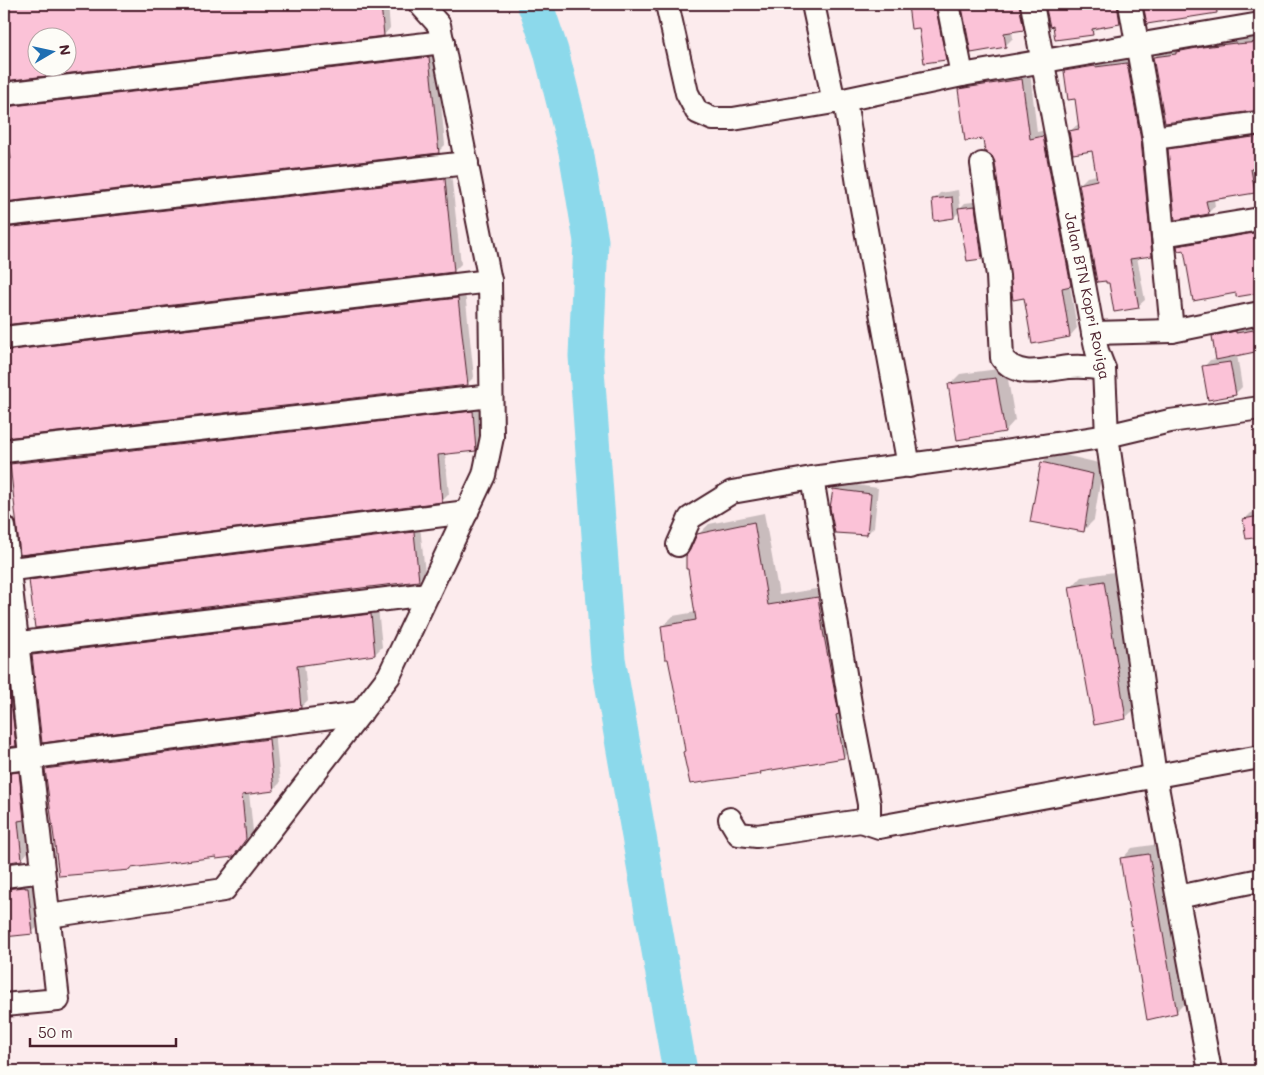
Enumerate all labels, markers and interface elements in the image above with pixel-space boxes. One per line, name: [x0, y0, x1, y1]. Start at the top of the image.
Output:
north arrow: [28, 28, 78, 78]
text: N: [55, 43, 76, 57]
street label: Jalan BTN Kopri Roviga: [1060, 210, 1115, 381]
scale bar: [30, 1015, 176, 1047]
text: 50 m: [38, 1022, 73, 1042]

